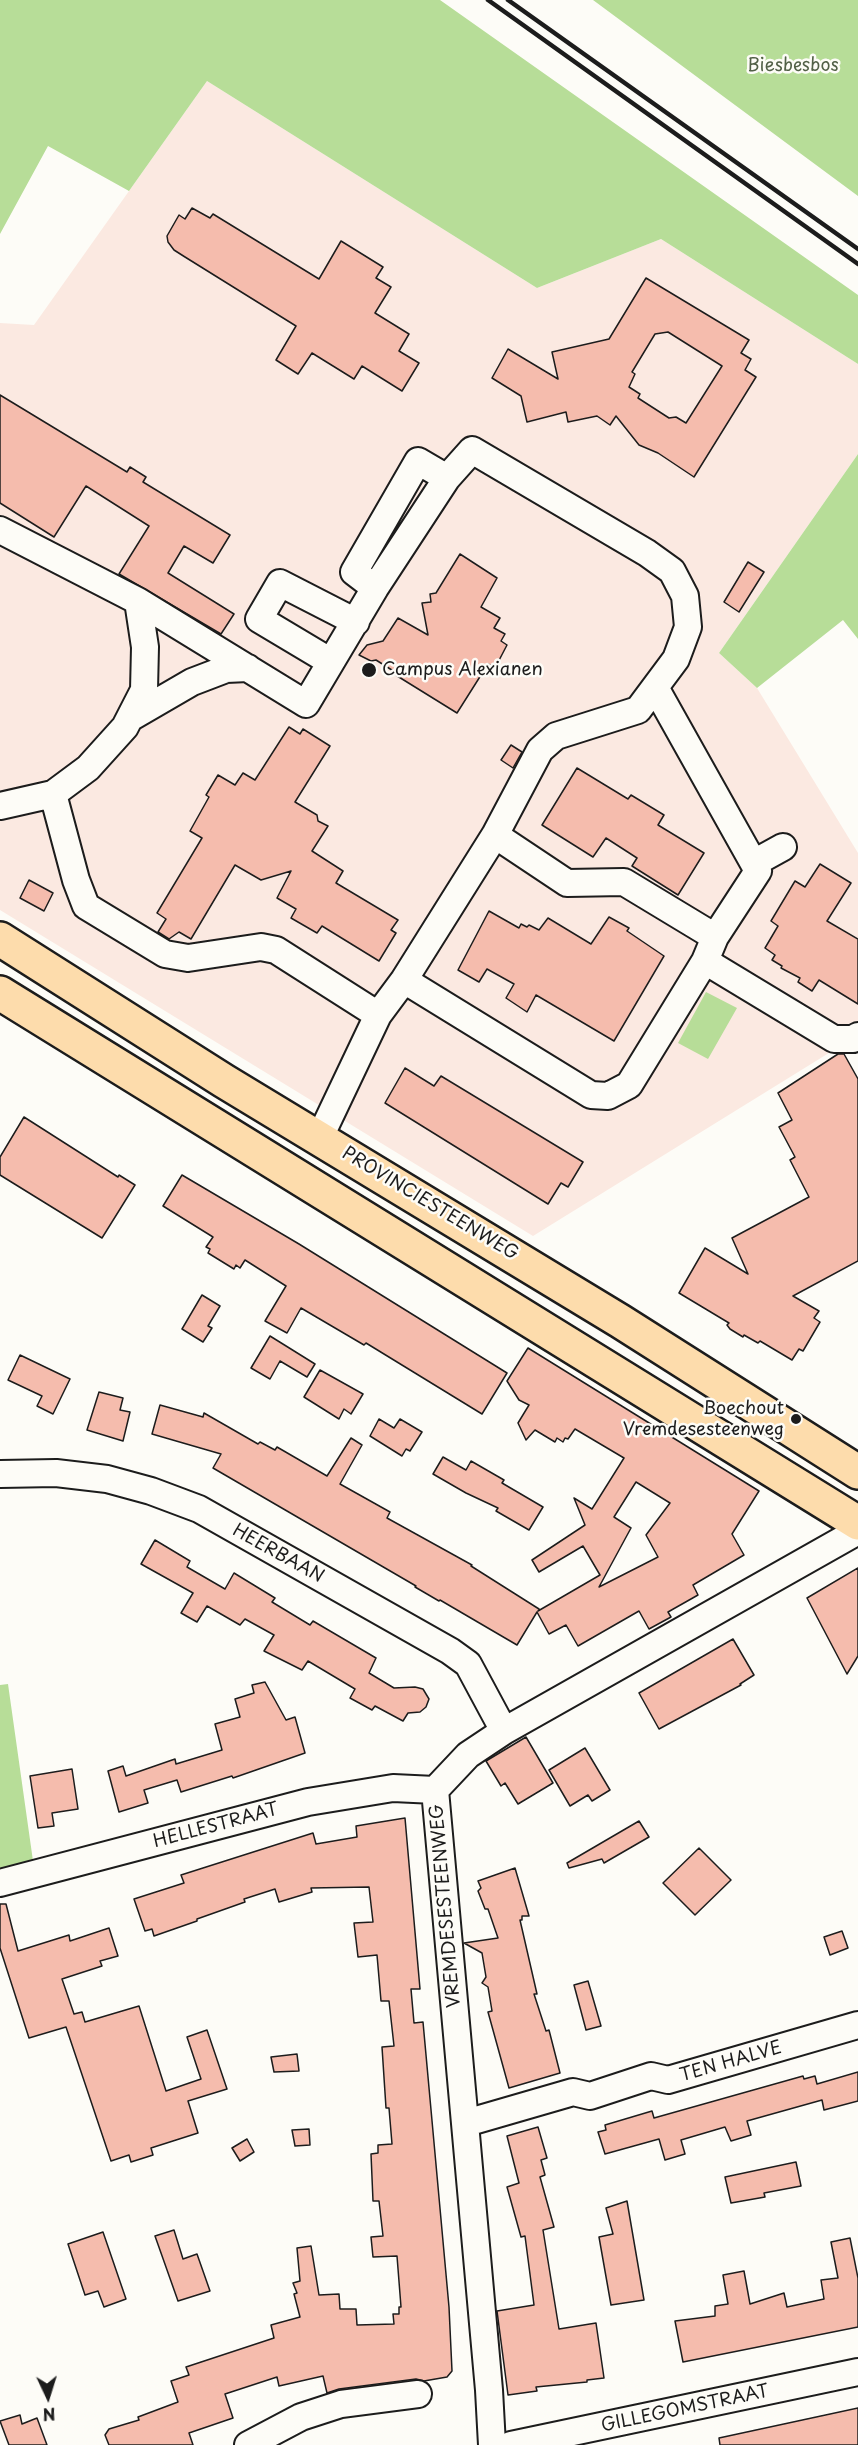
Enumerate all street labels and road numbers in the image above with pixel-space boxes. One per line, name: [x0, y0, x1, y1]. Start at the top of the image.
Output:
street label: PROVINCIESTEENWEG: [338, 1143, 522, 1265]
street label: HEERBAAN: [229, 1520, 327, 1588]
street label: HELLESTRAAT: [151, 1799, 281, 1853]
street label: VREMDESESTEENWEG: [426, 1803, 466, 2009]
street label: TEN HALVE: [678, 2037, 784, 2087]
street label: GILLEGOMSTRAAT: [599, 2381, 771, 2437]

